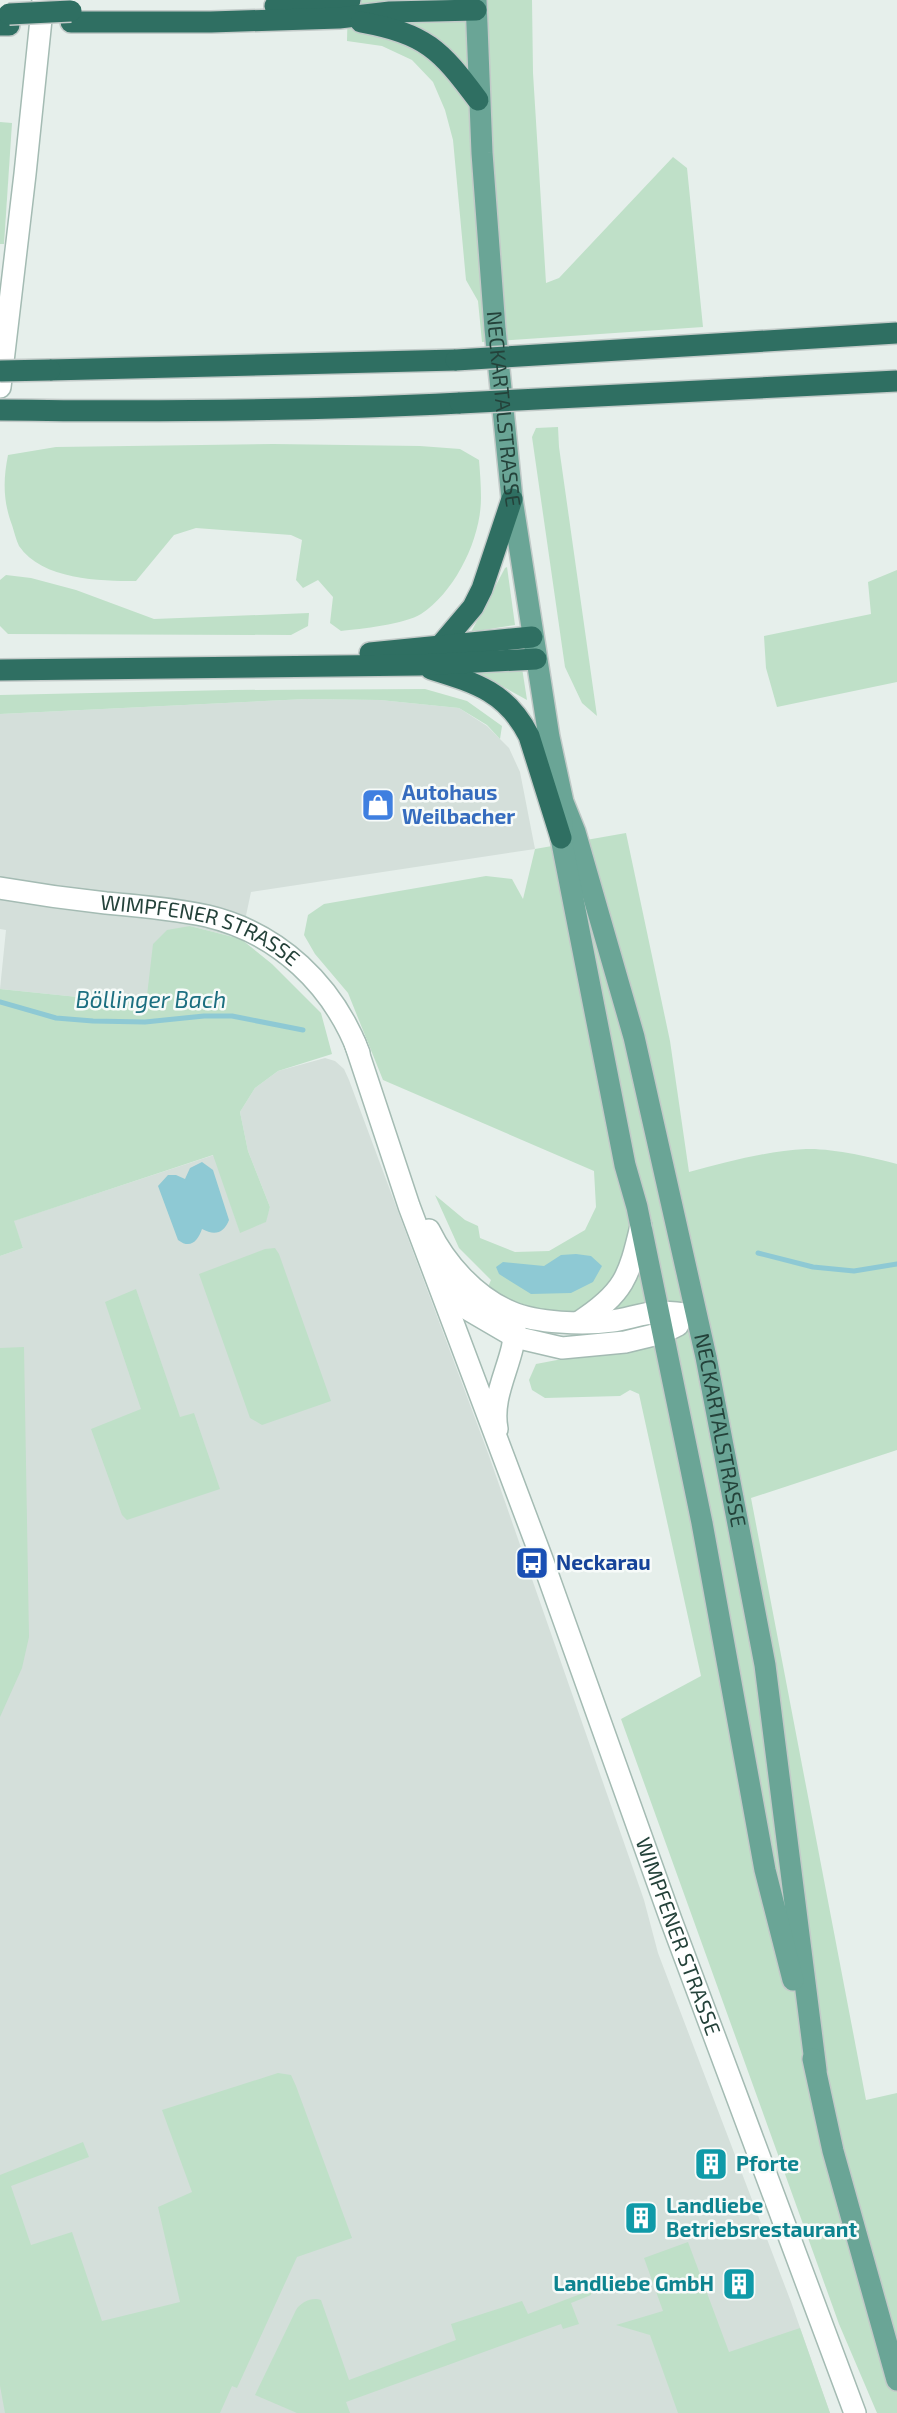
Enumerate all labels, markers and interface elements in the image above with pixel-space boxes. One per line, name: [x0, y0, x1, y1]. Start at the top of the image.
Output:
street label: NECKARTALSTRASSE: [483, 310, 527, 509]
place label: Autohaus Weilbacher: [402, 779, 515, 828]
shop icon: Autohaus Weilbacher: [359, 786, 397, 824]
street label: WIMPFENER STRASSE: [100, 889, 305, 970]
water label: Böllinger Bach: [76, 985, 226, 1013]
street label: NECKARTALSTRASSE: [690, 1331, 752, 1529]
bus stop icon: Neckarau: [513, 1544, 551, 1582]
place label: Neckarau: [556, 1549, 651, 1574]
street label: WIMPFENER STRASSE: [631, 1834, 727, 2038]
building icon: Pforte: [692, 2145, 730, 2183]
place label: Pforte: [736, 2150, 799, 2175]
place label: Landliebe Betriebsrestaurant: [666, 2192, 857, 2241]
building icon: Landliebe Betriebsrestaurant: [622, 2199, 660, 2237]
building icon: Landliebe GmbH: [720, 2265, 758, 2303]
place label: Landliebe GmbH: [553, 2270, 714, 2295]

